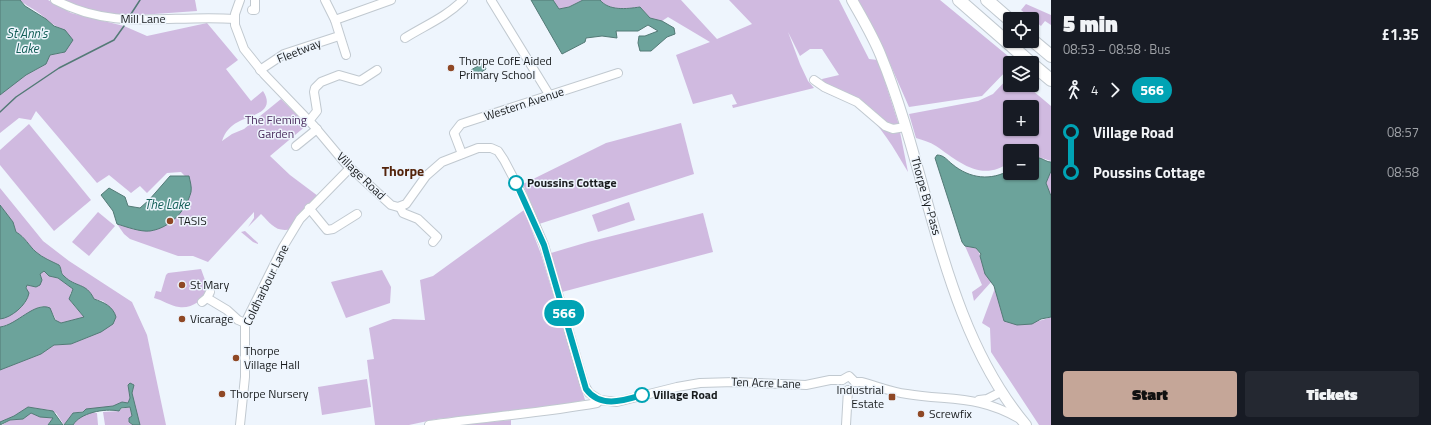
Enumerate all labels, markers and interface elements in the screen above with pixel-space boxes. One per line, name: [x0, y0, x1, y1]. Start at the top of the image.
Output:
text: 5 min: [1063, 7, 1118, 41]
street label: Mill Lane: [120, 9, 166, 28]
map controls: [1003, 12, 1039, 180]
button: locate: [1003, 12, 1039, 48]
water label: St Ann's Lake: [6, 23, 49, 58]
text: £1.35: [1382, 23, 1419, 46]
street label: Fleetway: [274, 33, 324, 68]
text: 08:53 – 08:58 · Bus: [1063, 39, 1170, 59]
place label: Thorpe CofE Aided Primary School: [459, 51, 552, 84]
button: layers: [1003, 56, 1039, 92]
marker: Thorpe CofE Aided Primary School: [446, 63, 456, 73]
icon: walk: [1063, 79, 1085, 101]
icon: forward: [1104, 79, 1126, 101]
text: 566: [1140, 79, 1164, 100]
text: 4: [1091, 80, 1098, 100]
street label: Western Avenue: [481, 82, 566, 125]
button: +: [1003, 100, 1039, 136]
park label: The Fleming Garden: [245, 110, 307, 143]
text: Village Road: [1093, 121, 1174, 144]
text: 08:57: [1387, 122, 1419, 142]
button: −: [1003, 144, 1039, 180]
street label: Village Road: [332, 147, 390, 204]
street label: Thorpe By-Pass: [906, 154, 947, 238]
district label: Thorpe: [382, 160, 424, 181]
text: Poussins Cottage: [1093, 161, 1205, 184]
text: 08:58: [1387, 162, 1419, 182]
place label: Poussins Cottage: [527, 173, 617, 192]
marker: Poussins Cottage: [508, 175, 524, 191]
water label: The Lake: [144, 194, 191, 214]
place label: TASIS: [178, 211, 207, 230]
marker: TASIS: [165, 216, 175, 226]
street label: Coldharbour Lane: [238, 241, 294, 329]
place label: St Mary: [190, 275, 229, 294]
marker: St Mary: [177, 280, 187, 290]
line badge: 566: [541, 300, 587, 326]
text: 566: [552, 302, 576, 323]
place label: Vicarage: [190, 309, 233, 328]
marker: Vicarage: [177, 314, 187, 324]
place label: Thorpe Village Hall: [244, 341, 300, 374]
marker: Thorpe Village Hall: [231, 353, 241, 363]
button: Start: [1063, 371, 1237, 417]
button: Tickets: [1245, 371, 1419, 417]
street label: Ten Acre Lane: [731, 372, 801, 393]
place label: Industrial Estate: [837, 380, 884, 413]
place label: Thorpe Nursery: [230, 384, 309, 403]
place label: Village Road: [653, 385, 718, 404]
marker: Village Road: [634, 387, 650, 403]
marker: Thorpe Nursery: [217, 389, 227, 399]
marker: Industrial Estate: [887, 392, 897, 402]
place label: Screwfix: [929, 404, 973, 423]
marker: Screwfix: [916, 409, 926, 419]

